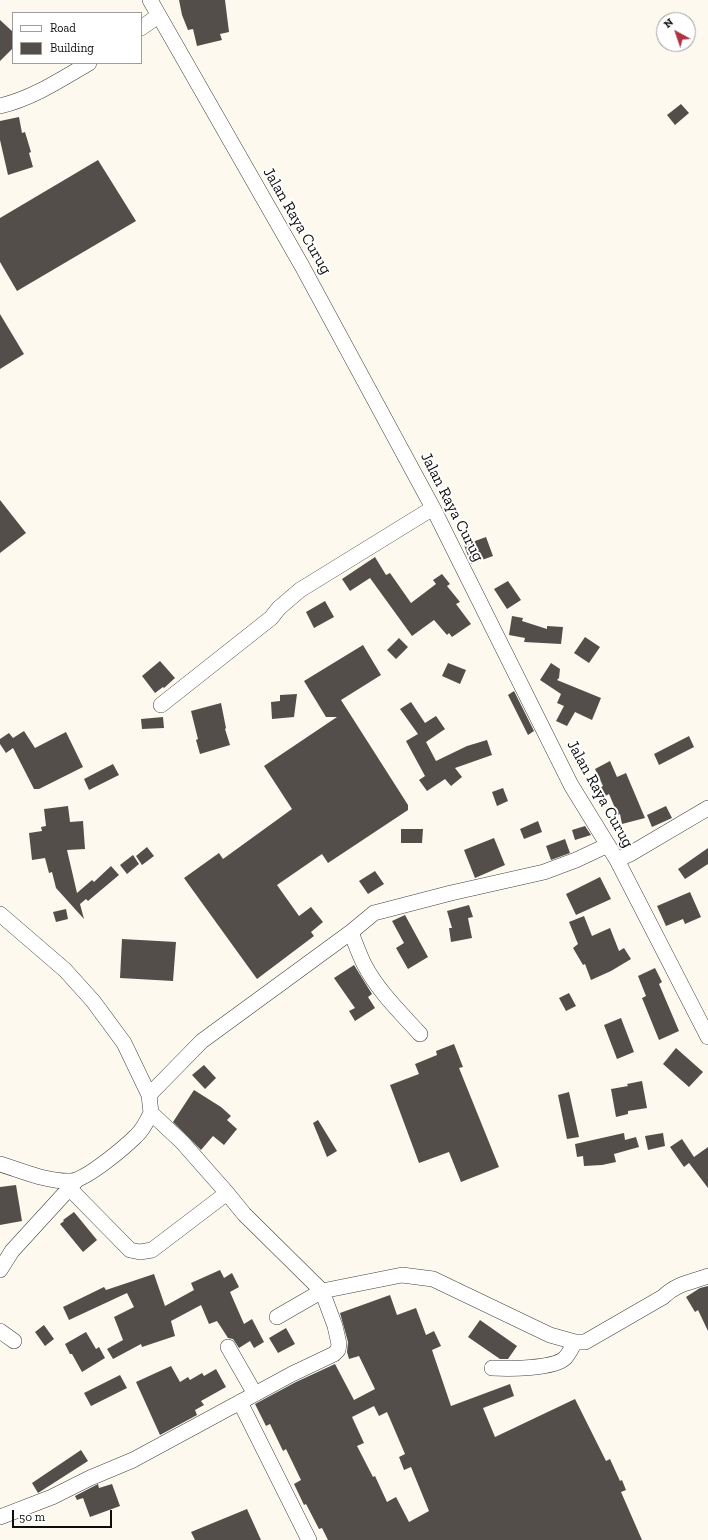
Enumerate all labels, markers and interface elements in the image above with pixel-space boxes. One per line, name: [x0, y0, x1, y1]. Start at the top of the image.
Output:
legend: [12, 12, 142, 64]
north arrow: [656, 12, 696, 52]
text: N: [661, 16, 676, 31]
text: Road: [50, 21, 76, 35]
text: Building: [50, 41, 94, 55]
street label: Jalan Raya Curug: [259, 164, 335, 278]
street label: Jalan Raya Curug: [416, 449, 488, 565]
street label: Jalan Raya Curug: [563, 737, 637, 851]
scale bar: [14, 1502, 114, 1528]
text: 50 m: [19, 1510, 45, 1524]

